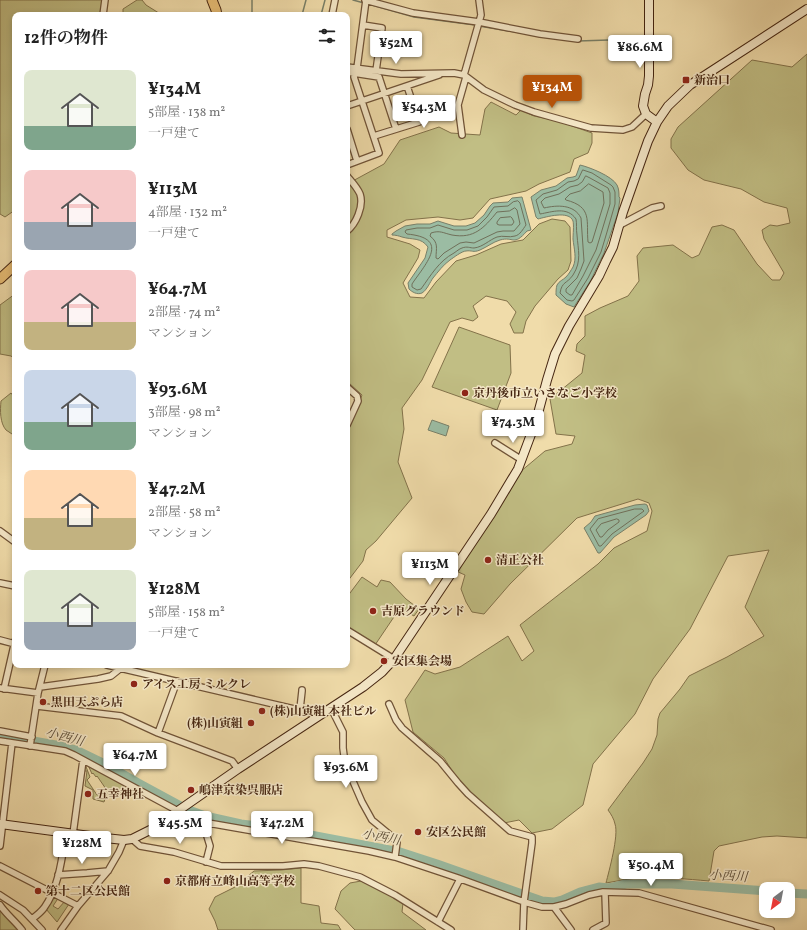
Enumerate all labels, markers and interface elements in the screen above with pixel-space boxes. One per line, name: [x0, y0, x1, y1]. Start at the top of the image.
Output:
icon: filters: [316, 25, 338, 47]
text: 12件の物件: [24, 27, 108, 50]
pin: ¥52M: [372, 31, 420, 65]
text: ¥52M: [379, 35, 413, 53]
pin: ¥86.6M: [607, 35, 673, 69]
text: ¥86.6M: [617, 39, 663, 57]
place label: 新治口: [694, 73, 730, 89]
pin: ¥134M: [524, 75, 580, 109]
marker: 新治口: [681, 75, 691, 85]
text: ¥134M: [148, 78, 201, 101]
text: ¥134M: [532, 79, 572, 97]
icon: home: [56, 86, 104, 134]
pin: ¥54.3M: [391, 95, 457, 129]
text: ¥54.3M: [402, 99, 446, 117]
text: 5部屋 · 138 m²: [148, 104, 225, 122]
text: 一戸建て: [148, 125, 200, 143]
text: ¥113M: [148, 178, 198, 201]
icon: home: [56, 186, 104, 234]
text: 4部屋 · 132 m²: [148, 204, 227, 222]
text: 一戸建て: [148, 225, 200, 243]
text: ¥64.7M: [148, 278, 207, 301]
icon: home: [56, 286, 104, 334]
text: 2部屋 · 74 m²: [148, 304, 220, 322]
text: マンション: [148, 325, 212, 343]
text: ¥93.6M: [148, 378, 207, 401]
icon: home: [56, 386, 104, 434]
place label: 京丹後市立いさなご小学校: [473, 386, 617, 402]
marker: 京丹後市立いさなご小学校: [460, 388, 470, 398]
text: 3部屋 · 98 m²: [148, 404, 221, 422]
pin: ¥74.3M: [480, 410, 546, 444]
text: ¥74.3M: [491, 414, 535, 432]
text: マンション: [148, 425, 212, 443]
text: ¥47.2M: [148, 478, 205, 501]
icon: home: [56, 486, 104, 534]
text: 2部屋 · 58 m²: [148, 504, 221, 522]
text: マンション: [148, 525, 212, 543]
pin: ¥113M: [402, 552, 458, 586]
place label: 清正公社: [496, 553, 544, 569]
marker: 清正公社: [483, 555, 493, 565]
text: ¥113M: [411, 556, 449, 574]
text: ¥128M: [148, 578, 200, 601]
icon: home: [56, 586, 104, 634]
text: 5部屋 · 158 m²: [148, 604, 225, 622]
place label: 吉原グラウンド: [381, 604, 465, 620]
marker: 吉原グラウンド: [368, 606, 378, 616]
text: 一戸建て: [148, 625, 200, 643]
place label: 安区集会場: [392, 654, 452, 670]
marker: 安区集会場: [379, 656, 389, 666]
place label: アイス工房 ミルクレ: [142, 677, 251, 693]
marker: アイス工房 ミルクレ: [129, 679, 139, 689]
place label: 黒田天ぷら店: [51, 695, 123, 711]
marker: 黒田天ぷら店: [38, 697, 48, 707]
place label: (株)山寅組 本社ビル: [270, 704, 376, 720]
marker: (株)山寅組 本社ビル: [257, 706, 267, 716]
place label: (株)山寅組: [187, 716, 243, 732]
marker: (株)山寅組: [246, 718, 256, 728]
water label: 小西川: [43, 724, 88, 752]
pin: ¥64.7M: [102, 743, 168, 777]
text: ¥64.7M: [112, 747, 158, 765]
pin: ¥93.6M: [313, 755, 379, 789]
text: ¥93.6M: [323, 759, 369, 777]
place label: 嶋津京染呉服店: [199, 783, 283, 799]
marker: 嶋津京染呉服店: [186, 785, 196, 795]
place label: 五幸神社: [96, 787, 144, 803]
marker: 五幸神社: [83, 789, 93, 799]
pin: ¥45.5M: [147, 811, 213, 845]
pin: ¥47.2M: [249, 811, 315, 845]
text: ¥45.5M: [158, 815, 202, 833]
text: ¥47.2M: [260, 815, 304, 833]
water label: 小西川: [360, 825, 403, 851]
place label: 安区公民館: [426, 825, 486, 841]
marker: 安区公民館: [413, 827, 423, 837]
pin: ¥128M: [54, 831, 110, 865]
text: ¥128M: [62, 835, 102, 853]
pin: ¥50.4M: [618, 853, 684, 887]
text: ¥50.4M: [628, 857, 674, 875]
water label: 小西川: [708, 867, 750, 887]
place label: 京都府立峰山高等学校: [175, 874, 295, 890]
marker: 京都府立峰山高等学校: [162, 876, 172, 886]
north arrow: [759, 882, 795, 918]
map controls: [759, 882, 795, 918]
place label: 第十二区公民館: [46, 884, 130, 900]
marker: 第十二区公民館: [33, 886, 43, 896]

